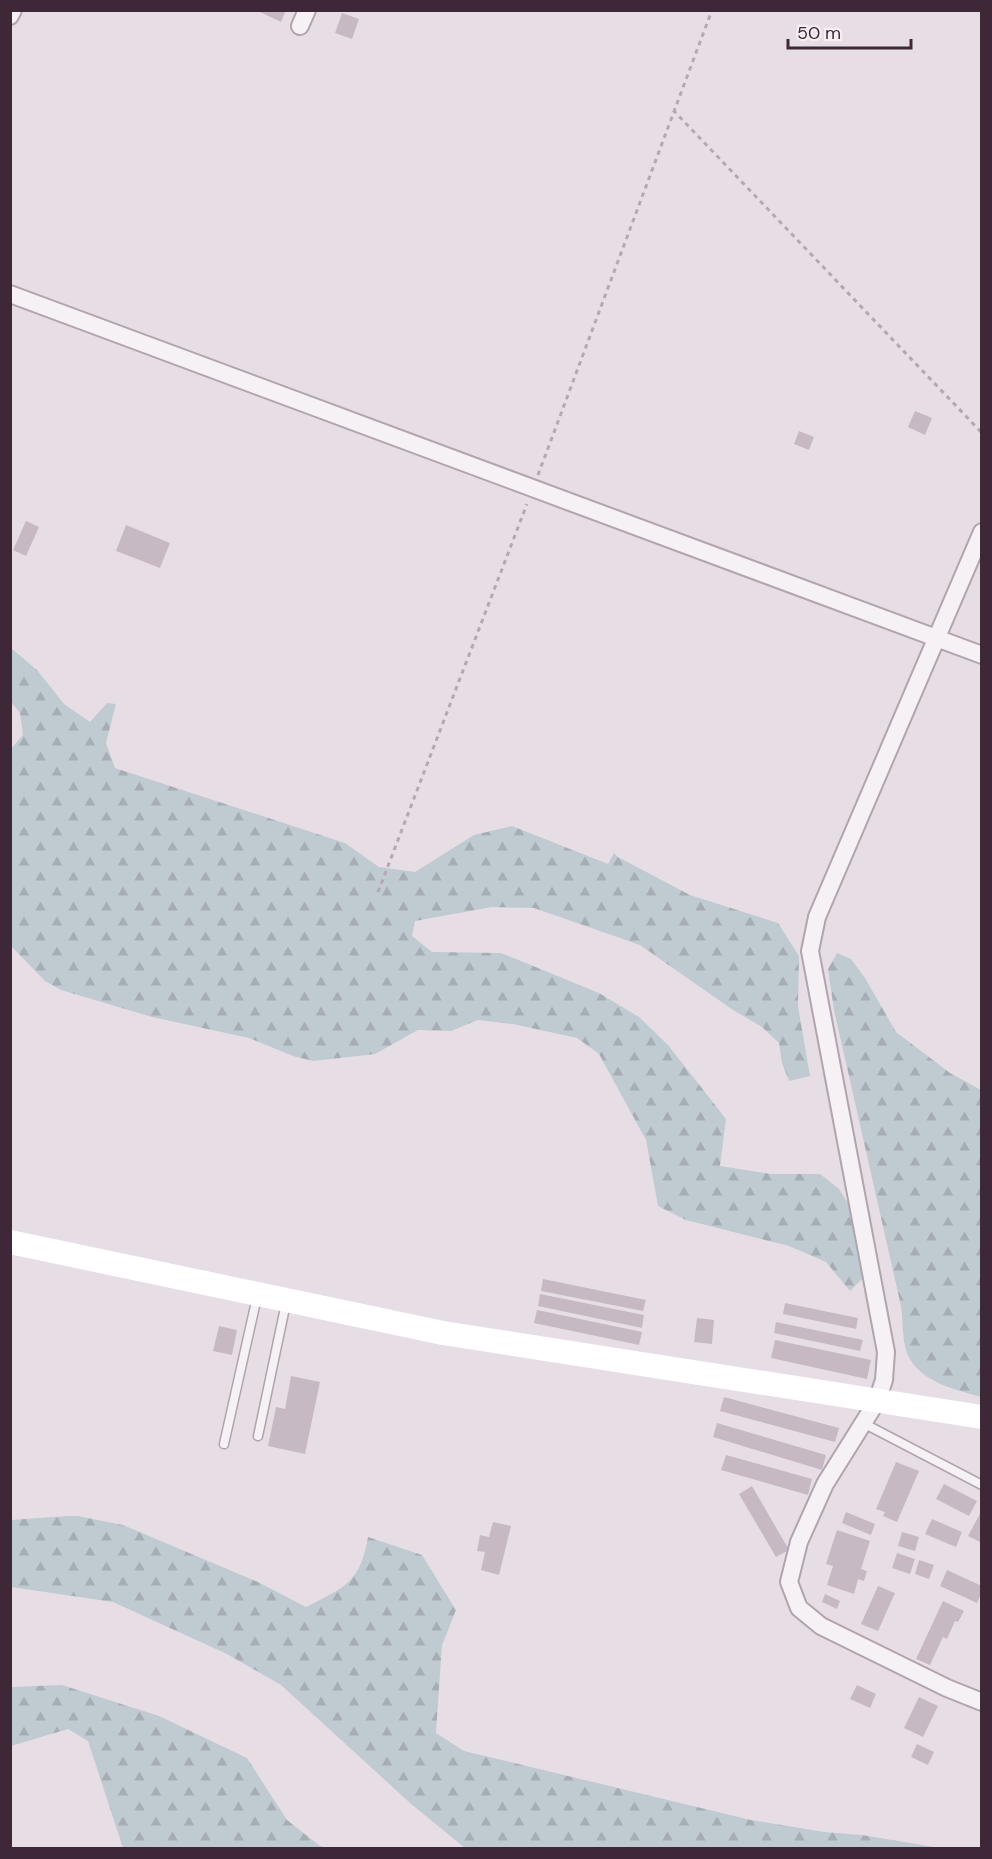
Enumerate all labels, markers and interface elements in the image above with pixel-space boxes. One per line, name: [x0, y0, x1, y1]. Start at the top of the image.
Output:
scale bar: [788, 12, 911, 50]
text: 50 m: [797, 21, 841, 45]

